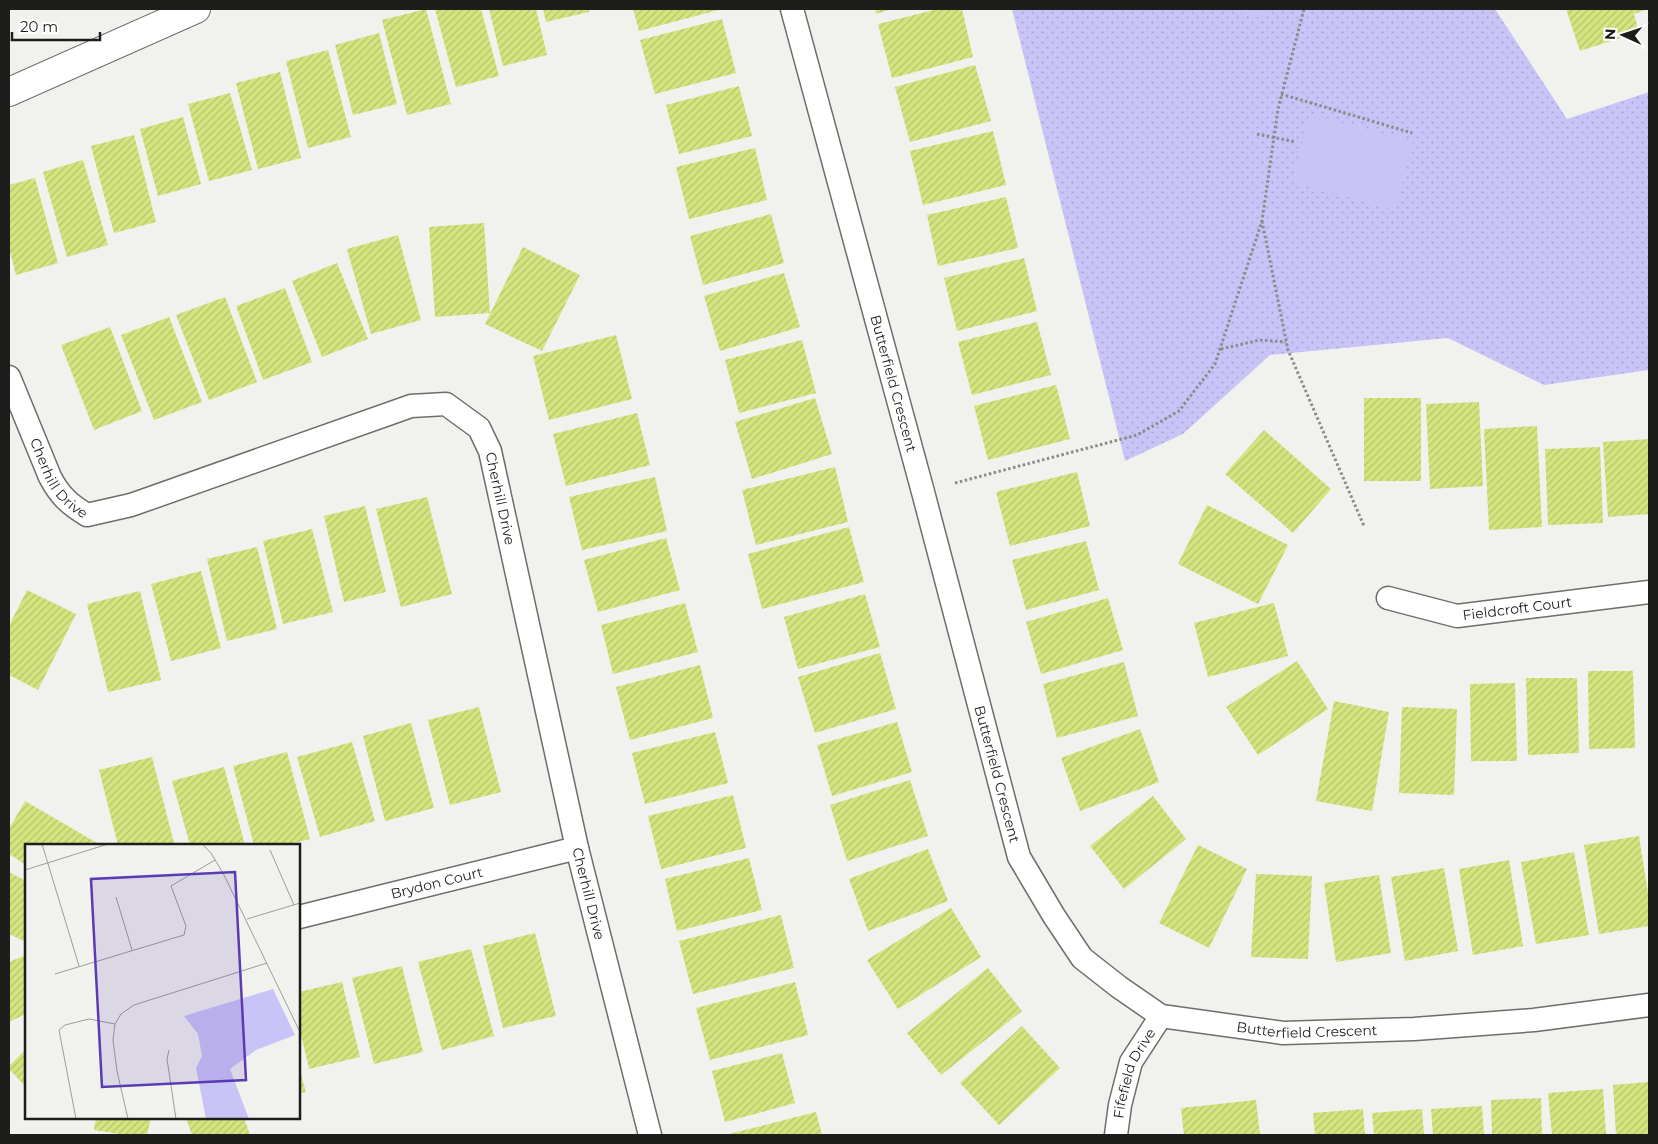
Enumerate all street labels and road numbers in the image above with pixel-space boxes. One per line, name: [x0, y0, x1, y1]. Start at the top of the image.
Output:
street label: Butterfield Crescent: [866, 313, 921, 454]
street label: Cherhill Drive: [26, 435, 91, 522]
street label: Cherhill Drive: [481, 450, 519, 547]
street label: Fieldcroft Court: [1462, 593, 1573, 624]
street label: Butterfield Crescent: [970, 703, 1024, 845]
street label: Cherhill Drive: [568, 846, 609, 942]
street label: Brydon Court: [389, 863, 485, 903]
street label: Butterfield Crescent: [1235, 1018, 1378, 1042]
street label: Fifefield Drive: [1109, 1025, 1160, 1120]

